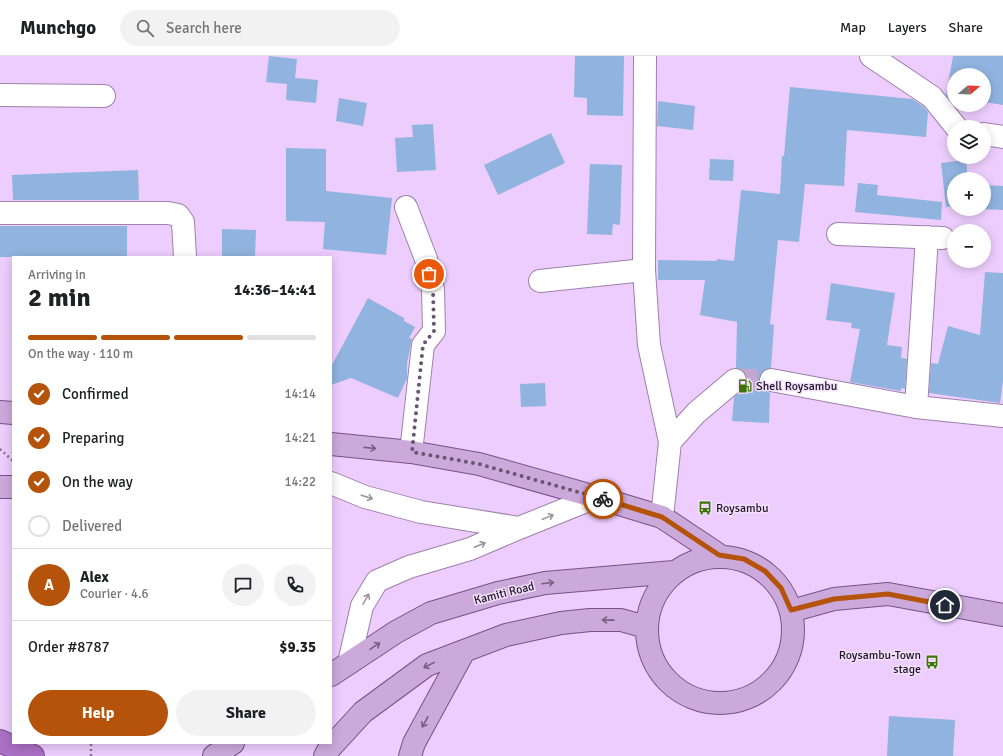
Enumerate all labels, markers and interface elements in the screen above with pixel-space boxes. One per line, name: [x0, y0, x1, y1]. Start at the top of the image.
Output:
search box: [120, 10, 400, 46]
text: Munchgo: [20, 16, 96, 40]
icon: search: [134, 17, 156, 39]
text: Search here: [166, 19, 242, 37]
text: Map: [840, 19, 866, 36]
text: Layers: [888, 19, 927, 36]
text: Share: [949, 19, 983, 36]
north arrow: [947, 68, 991, 112]
map controls: [947, 68, 991, 268]
button: layers: [947, 120, 991, 164]
button: +: [947, 172, 991, 216]
button: −: [947, 224, 991, 268]
pin: [412, 257, 446, 291]
icon: bag: [418, 263, 440, 285]
text: Arriving in: [28, 267, 86, 283]
text: 14:36–14:41: [234, 281, 316, 299]
text: 2 min: [28, 282, 91, 314]
text: On the way · 110 m: [28, 346, 133, 362]
fuel station icon: Shell Roysambu: [737, 378, 753, 394]
place label: Shell Roysambu: [756, 379, 837, 394]
icon: check: [28, 383, 50, 405]
text: Confirmed: [62, 385, 129, 403]
text: 14:14: [284, 386, 316, 402]
icon: check: [28, 427, 50, 449]
text: Preparing: [62, 429, 125, 447]
text: 14:21: [284, 430, 316, 446]
one-way arrow: [363, 444, 376, 452]
icon: check: [28, 471, 50, 493]
text: On the way: [62, 473, 133, 491]
text: 14:22: [284, 474, 316, 490]
courier: [583, 479, 623, 519]
icon: bike: [592, 488, 614, 510]
one-way arrow: [361, 494, 374, 501]
bus stop icon: Roysambu: [697, 500, 713, 516]
place label: Roysambu: [716, 501, 769, 516]
one-way arrow: [541, 512, 553, 520]
text: Delivered: [62, 517, 122, 535]
one-way arrow: [473, 540, 485, 548]
button: chat: [222, 564, 264, 606]
button: phone: [274, 564, 316, 606]
text: Alex: [80, 568, 109, 586]
text: A: [44, 576, 54, 594]
street label: Kamiti Road: [472, 579, 536, 608]
one-way arrow: [541, 579, 554, 587]
text: Courier · 4.6: [80, 586, 149, 602]
pin: [928, 588, 962, 622]
one-way arrow: [363, 593, 371, 605]
icon: home: [934, 594, 956, 616]
one-way arrow: [602, 616, 615, 624]
text: Order #8787: [28, 638, 110, 656]
text: $9.35: [279, 638, 316, 656]
one-way arrow: [369, 642, 380, 650]
place label: Roysambu-Town stage: [839, 648, 921, 677]
bus stop icon: Roysambu-Town stage: [924, 654, 940, 670]
one-way arrow: [423, 662, 435, 669]
button: Help: [28, 690, 168, 736]
button: Share: [176, 690, 316, 736]
one-way arrow: [421, 716, 429, 728]

